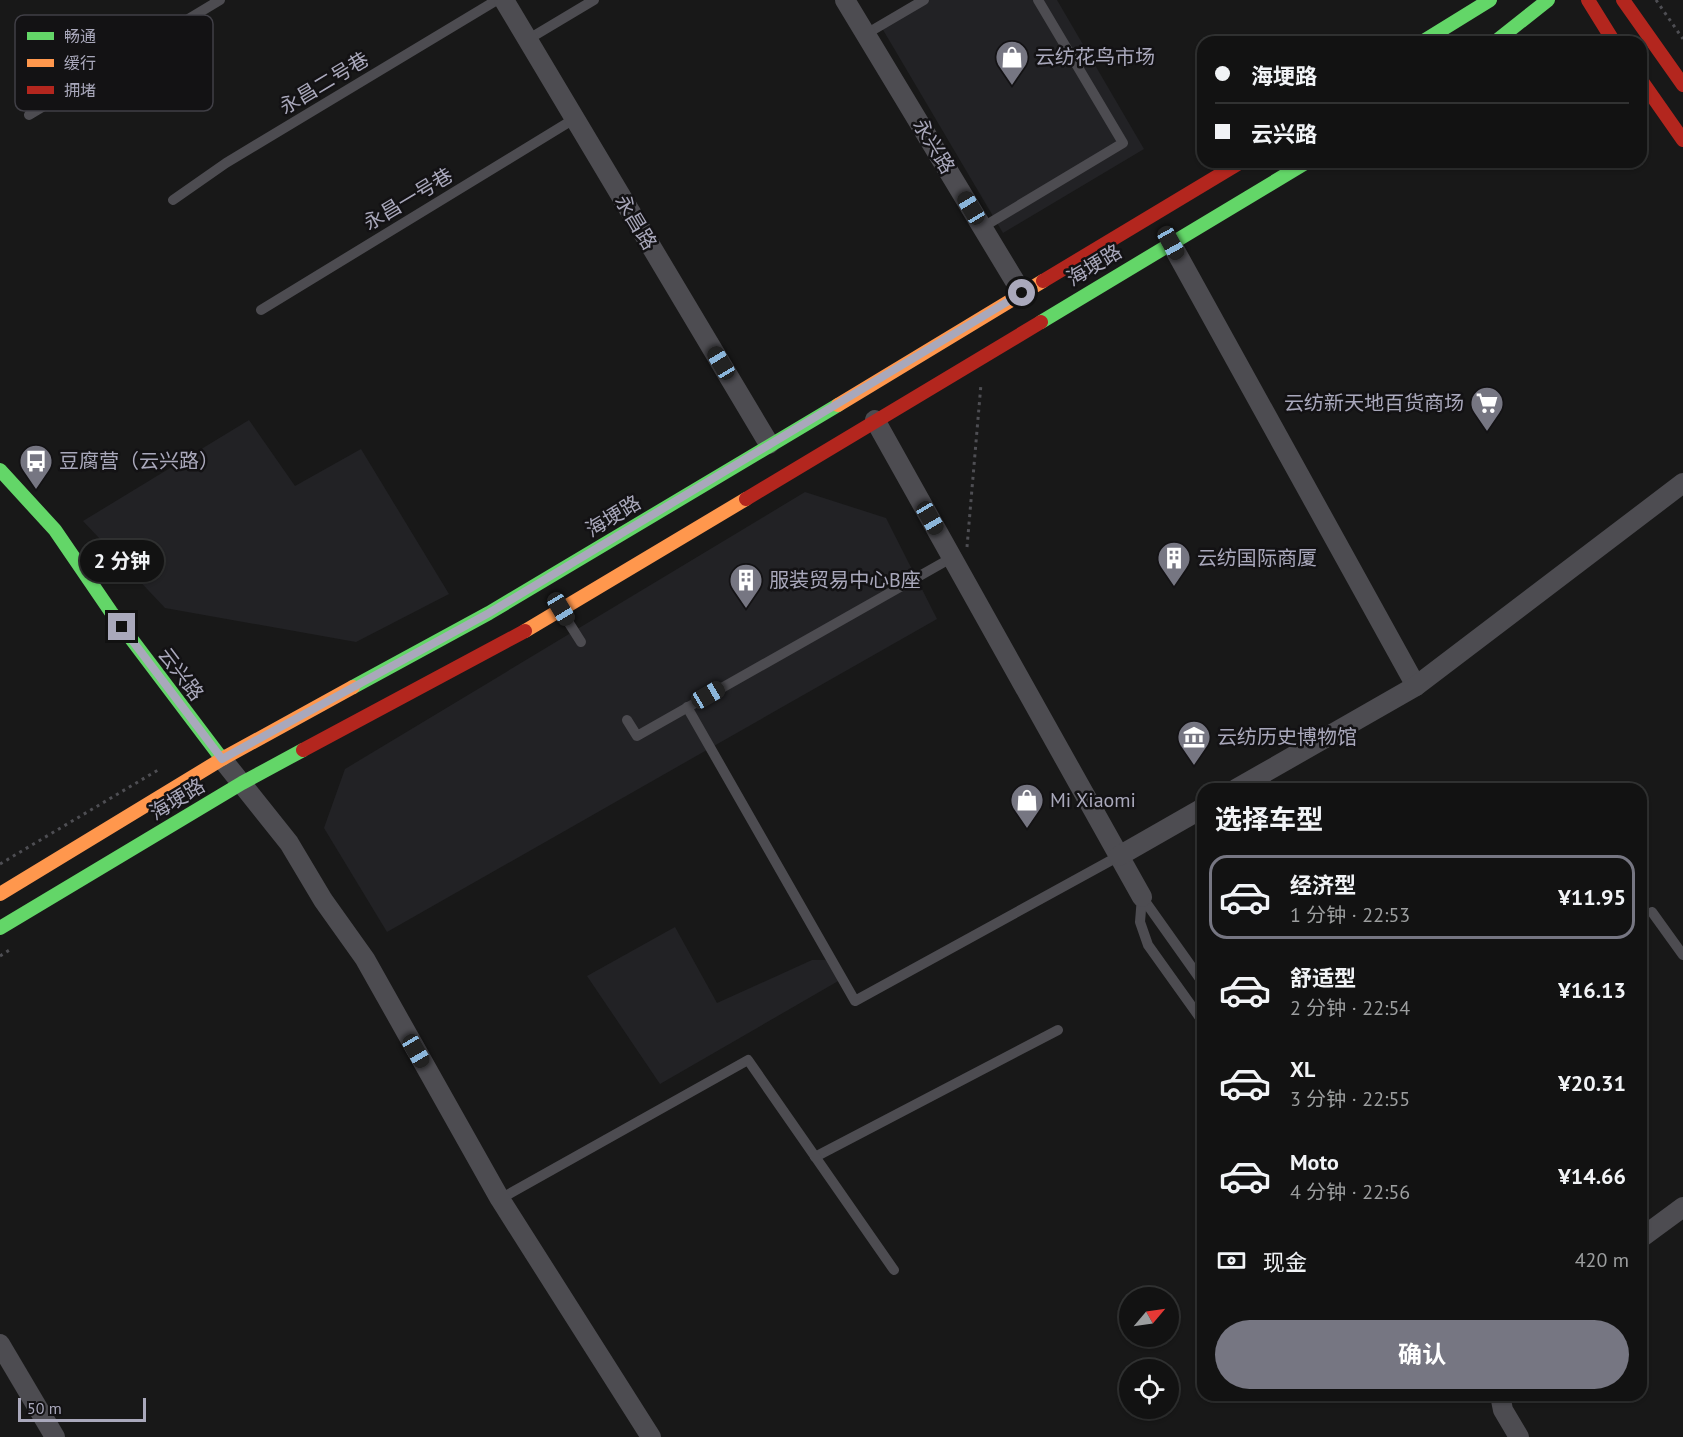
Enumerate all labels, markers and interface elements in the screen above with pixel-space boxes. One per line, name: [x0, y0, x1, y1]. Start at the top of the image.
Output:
legend: [15, 15, 213, 111]
text: 畅通: [64, 26, 96, 46]
shop icon: 云纺花鸟市场: [994, 39, 1030, 86]
place label: 云纺花鸟市场: [1035, 44, 1155, 70]
street label: 永昌二号巷: [274, 46, 374, 120]
text: 缓行: [64, 53, 96, 73]
text: 海埂路: [1251, 62, 1317, 90]
text: 拥堵: [64, 80, 96, 100]
street label: 永兴路: [907, 114, 961, 178]
text: 云兴路: [1251, 120, 1317, 148]
street label: 永昌一号巷: [358, 162, 458, 236]
car: [954, 188, 988, 228]
street label: 永昌路: [609, 190, 663, 254]
car: [1154, 223, 1188, 263]
street label: 海埂路: [1062, 238, 1126, 292]
route start: [1008, 279, 1035, 306]
car: [704, 343, 738, 383]
supermarket icon: 云纺新天地百货商场: [1469, 385, 1505, 432]
place label: 云纺新天地百货商场: [1284, 390, 1464, 416]
bus stop icon: 豆腐营（云兴路）: [18, 443, 54, 490]
place label: 豆腐营（云兴路）: [59, 448, 219, 474]
street label: 海埂路: [581, 489, 645, 543]
car: [913, 498, 947, 538]
callout: 2 分钟: [80, 540, 164, 582]
building icon: 云纺国际商厦: [1156, 540, 1192, 587]
place label: 云纺国际商厦: [1197, 545, 1317, 571]
text: 2 分钟: [94, 548, 150, 574]
building icon: 服装贸易中心B座: [728, 562, 764, 609]
place label: 服装贸易中心B座: [769, 567, 921, 593]
car: [544, 589, 578, 629]
route end: [108, 613, 135, 640]
street label: 云兴路: [153, 642, 209, 706]
car: [688, 678, 728, 712]
museum icon: 云纺历史博物馆: [1176, 719, 1212, 766]
place label: 云纺历史博物馆: [1217, 724, 1357, 750]
street label: 海埂路: [145, 772, 209, 826]
shop icon: Mi Xiaomi: [1009, 782, 1045, 829]
place label: Mi Xiaomi: [1050, 787, 1136, 813]
text: 选择车型: [1215, 802, 1323, 836]
icon: car: [1218, 870, 1272, 924]
text: 经济型: [1290, 871, 1356, 899]
text: ¥11.95: [1558, 883, 1626, 911]
text: 1 分钟 · 22:53: [1290, 902, 1410, 928]
icon: car: [1218, 963, 1272, 1017]
text: 舒适型: [1290, 964, 1356, 992]
text: ¥16.13: [1558, 976, 1626, 1004]
text: 2 分钟 · 22:54: [1290, 995, 1410, 1021]
car: [399, 1031, 433, 1071]
text: XL: [1290, 1055, 1315, 1083]
icon: car: [1218, 1056, 1272, 1110]
text: ¥20.31: [1558, 1069, 1626, 1097]
text: 3 分钟 · 22:55: [1290, 1086, 1410, 1112]
text: Moto: [1290, 1148, 1339, 1176]
icon: car: [1218, 1149, 1272, 1203]
text: ¥14.66: [1558, 1162, 1626, 1190]
text: 4 分钟 · 22:56: [1290, 1179, 1410, 1205]
icon: cash: [1215, 1244, 1248, 1277]
text: 420 m: [1575, 1247, 1629, 1273]
text: 现金: [1263, 1248, 1307, 1276]
north arrow: [1119, 1287, 1179, 1347]
map controls: [1119, 1287, 1179, 1419]
button: 确认: [1215, 1320, 1629, 1389]
button: locate: [1119, 1359, 1179, 1419]
scale bar: [18, 1395, 146, 1422]
text: 50 m: [27, 1398, 62, 1418]

